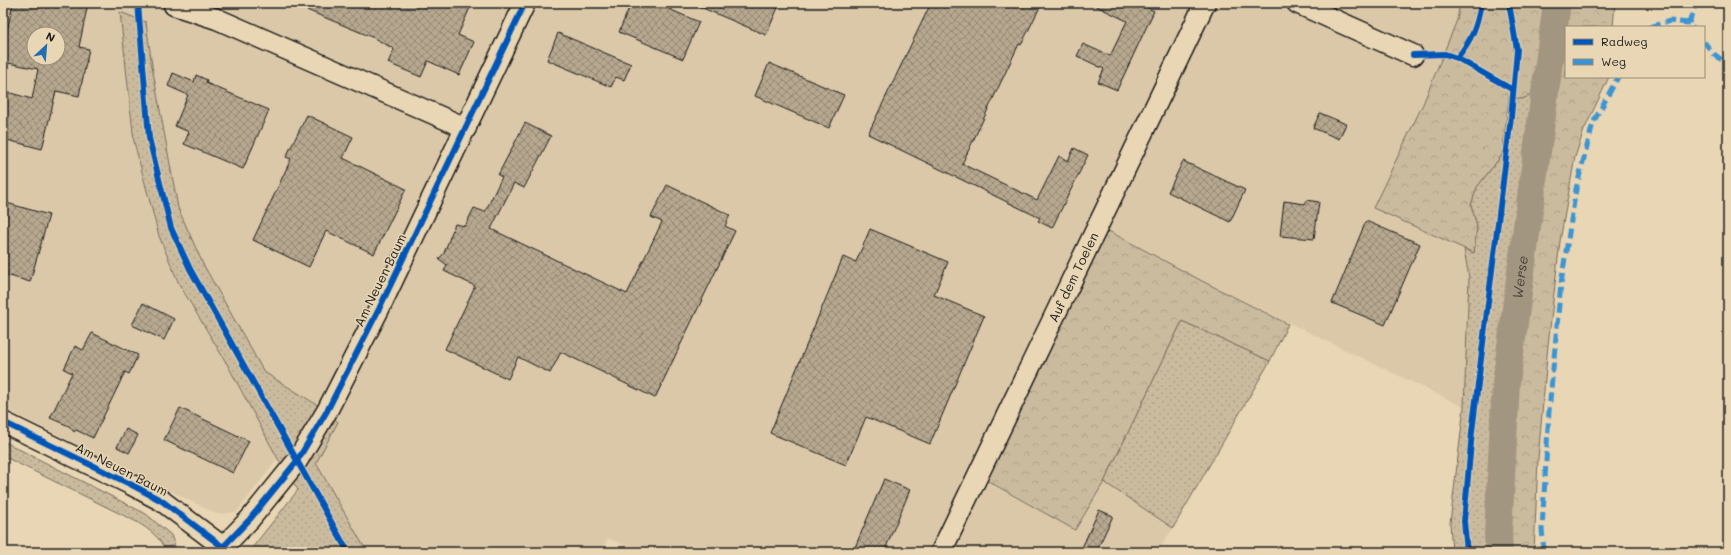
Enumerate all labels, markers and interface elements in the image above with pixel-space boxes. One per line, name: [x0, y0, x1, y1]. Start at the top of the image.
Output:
north arrow: [26, 26, 66, 66]
legend: [1565, 26, 1705, 78]
text: N: [44, 28, 58, 45]
text: Radweg: [1601, 33, 1648, 49]
text: Weg: [1601, 53, 1626, 69]
street label: Auf dem Toelen: [1044, 229, 1102, 325]
street label: Am Neuen Baum: [350, 231, 409, 329]
water label: Werse: [1507, 254, 1532, 300]
street label: Am Neuen Baum: [73, 438, 171, 499]

